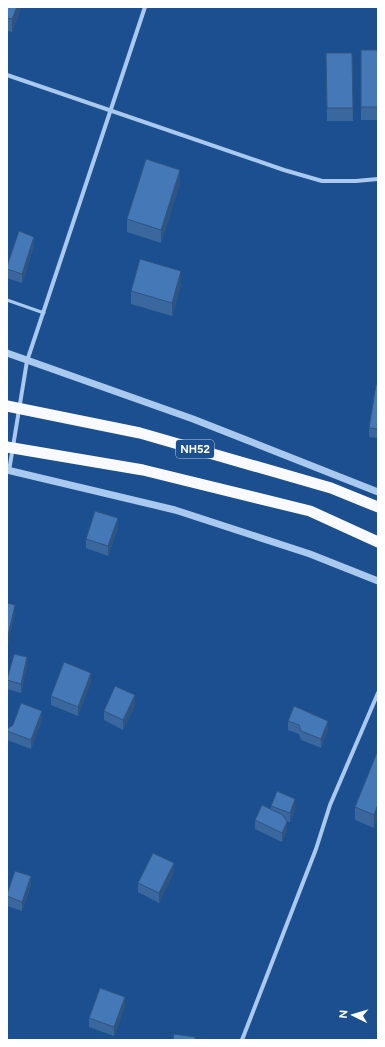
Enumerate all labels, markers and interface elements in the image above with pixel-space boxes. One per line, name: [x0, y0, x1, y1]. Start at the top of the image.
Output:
road number: NH52: [176, 440, 214, 458]
north arrow: [333, 995, 373, 1035]
text: N: [337, 1009, 350, 1019]

